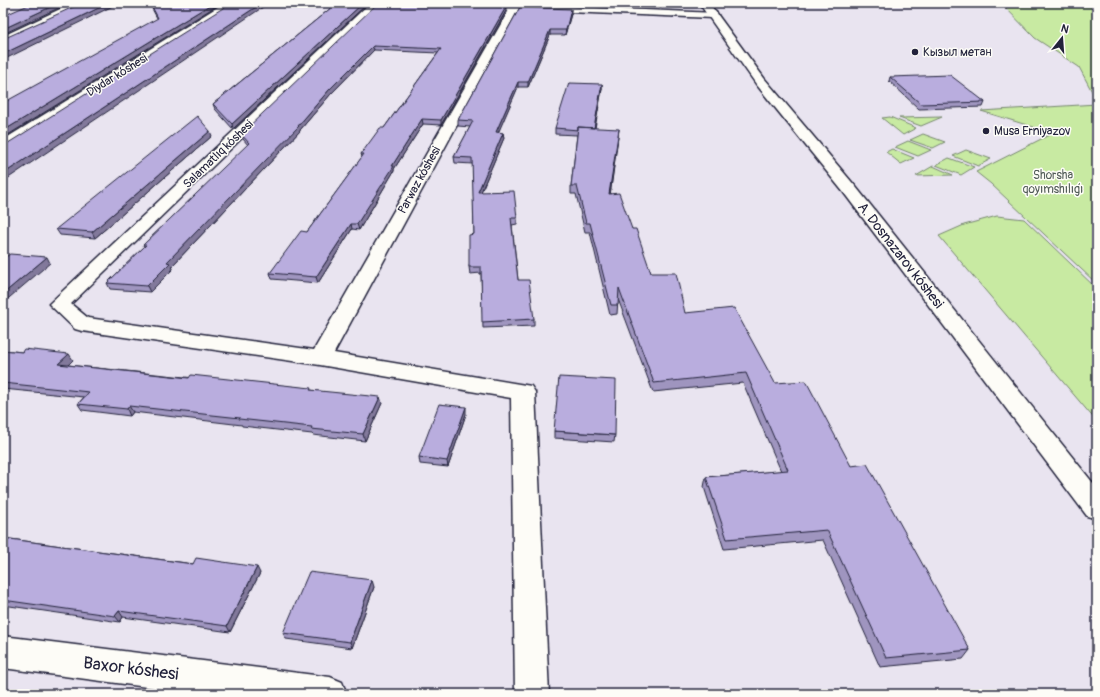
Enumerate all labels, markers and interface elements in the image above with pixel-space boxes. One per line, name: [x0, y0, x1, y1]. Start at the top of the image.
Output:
north arrow: [1042, 18, 1082, 58]
text: N: [1059, 22, 1071, 36]
place label: Кызыл метан: [923, 45, 991, 60]
marker: Кызыл метан: [910, 47, 920, 57]
street label: Diydar kóshesi: [84, 51, 151, 100]
street label: Salamatlıq kóshesi: [180, 117, 257, 192]
place label: Musa Erniyazov: [994, 124, 1070, 139]
marker: Musa Erniyazov: [981, 126, 991, 136]
street label: Parwaz kóshesi: [395, 144, 444, 216]
park label: Shorsha qoyımshılıǵı: [1023, 168, 1083, 197]
street label: A. Dosnazarov kóshesi: [854, 199, 947, 312]
street label: Baxor kóshesi: [82, 652, 180, 685]

